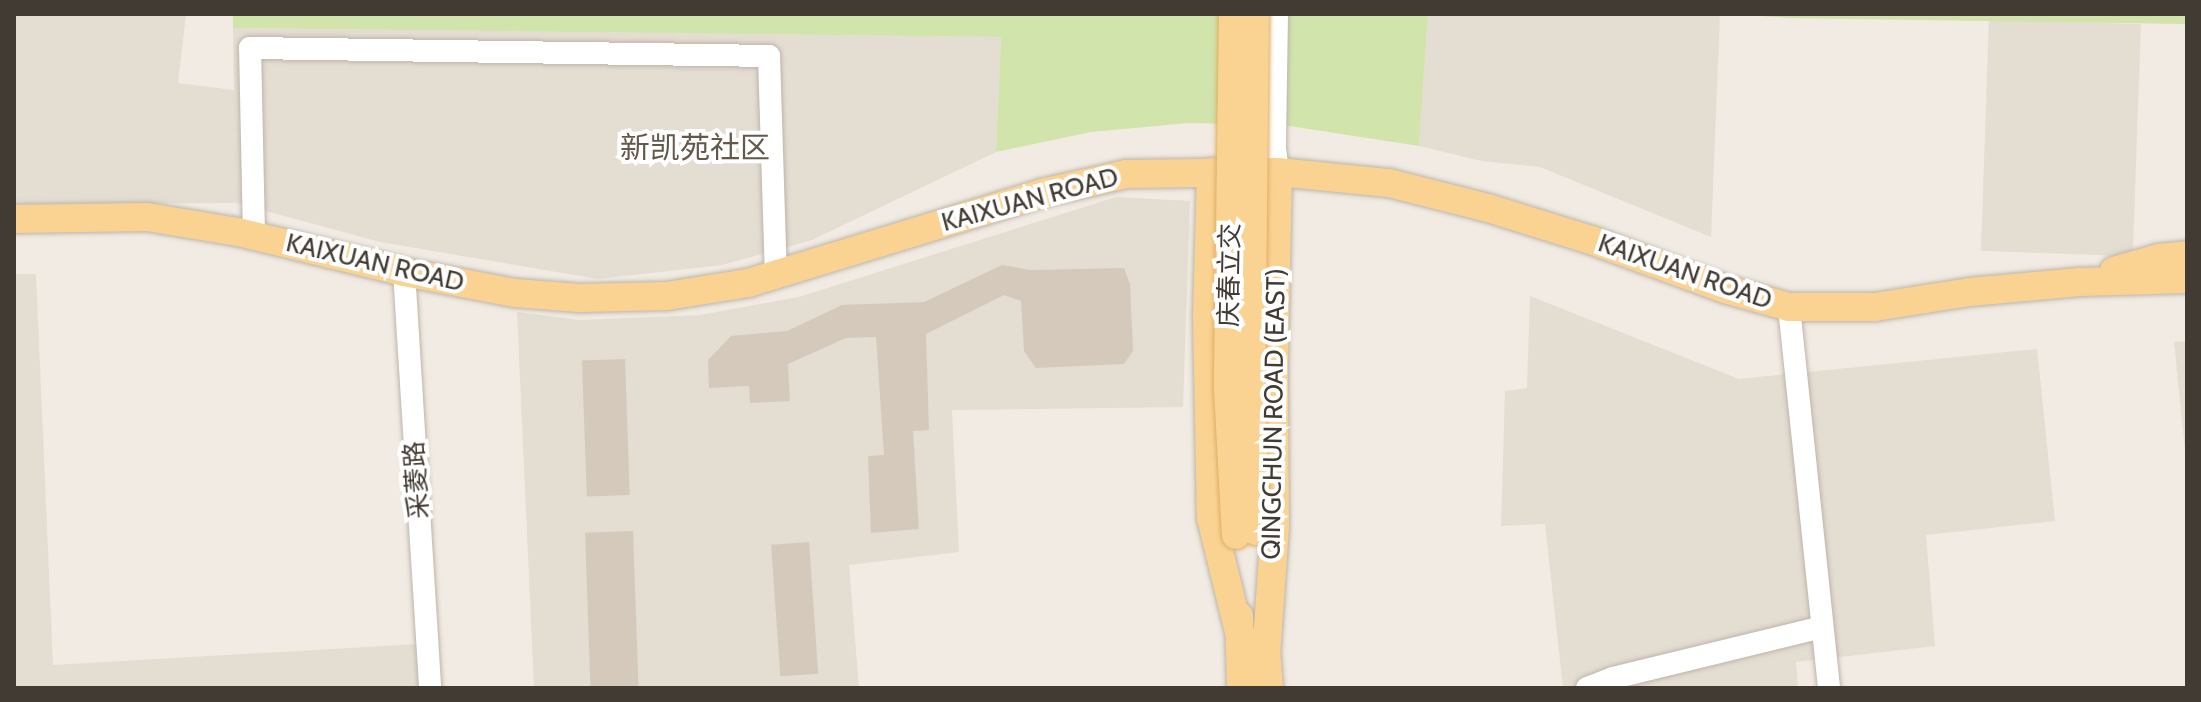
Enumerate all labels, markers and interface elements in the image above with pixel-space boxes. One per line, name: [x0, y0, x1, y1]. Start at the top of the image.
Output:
district label: 新凯苑社区: [620, 130, 770, 166]
street label: KAIXUAN ROAD: [938, 161, 1122, 239]
street label: 庆春立交: [1213, 223, 1247, 327]
street label: KAIXUAN ROAD: [283, 227, 467, 299]
street label: KAIXUAN ROAD: [1594, 228, 1776, 316]
street label: QINGCHUN ROAD (EAST): [1256, 268, 1292, 560]
street label: 采菱路: [399, 440, 435, 520]

